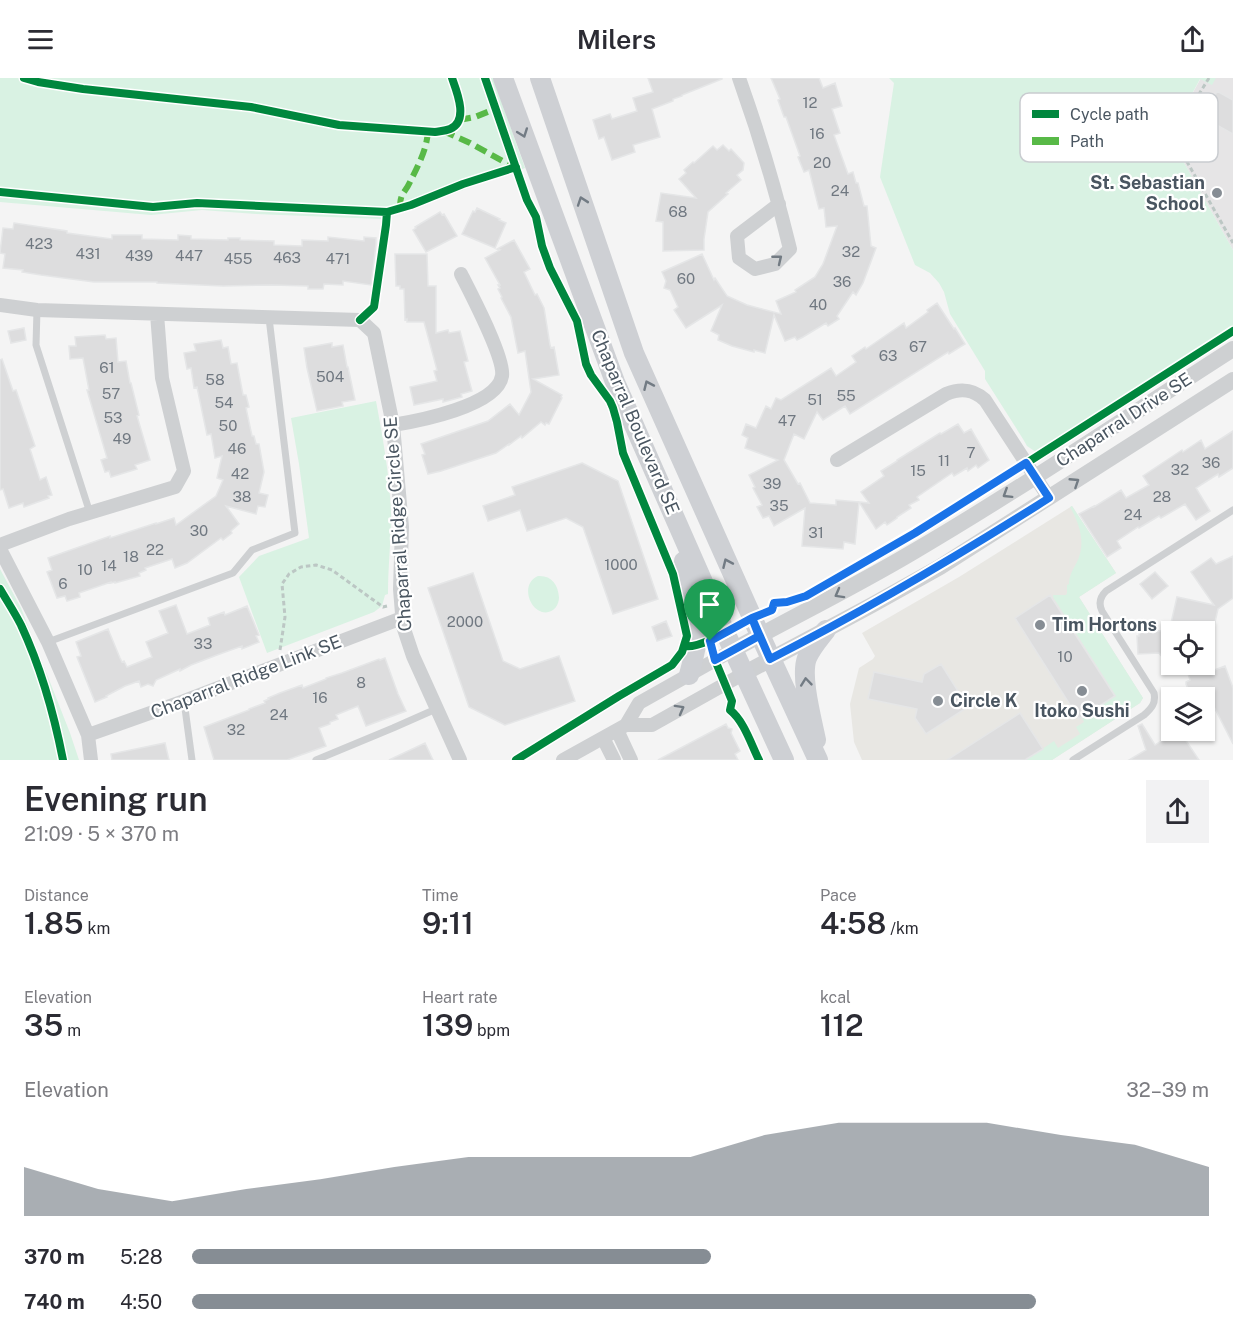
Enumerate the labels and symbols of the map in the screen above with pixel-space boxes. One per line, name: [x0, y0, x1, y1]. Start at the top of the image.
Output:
legend: [1020, 93, 1218, 162]
house number: 12: [802, 94, 818, 111]
text: Cycle path: [1070, 105, 1149, 124]
house number: 16: [809, 125, 825, 142]
one-way arrow: [515, 127, 528, 138]
text: Path: [1070, 132, 1104, 151]
house number: 20: [813, 154, 831, 171]
place label: St. Sebastian School: [1090, 172, 1205, 214]
house number: 24: [831, 182, 849, 199]
marker: St. Sebastian School: [1210, 186, 1224, 200]
one-way arrow: [577, 196, 589, 207]
house number: 68: [669, 203, 687, 220]
house number: 423: [25, 235, 53, 252]
house number: 32: [842, 243, 860, 260]
house number: 431: [76, 245, 100, 262]
house number: 439: [125, 247, 153, 264]
house number: 447: [175, 247, 203, 264]
house number: 463: [273, 249, 301, 266]
house number: 455: [224, 250, 252, 267]
house number: 471: [326, 250, 350, 267]
one-way arrow: [771, 255, 782, 266]
house number: 60: [677, 270, 695, 287]
house number: 36: [833, 273, 851, 290]
house number: 40: [809, 296, 827, 313]
street label: Chaparral Boulevard SE: [587, 326, 684, 517]
house number: 67: [909, 338, 927, 355]
house number: 63: [879, 347, 897, 364]
house number: 61: [99, 359, 115, 376]
house number: 504: [316, 368, 344, 385]
street label: Chaparral Drive SE: [1052, 368, 1195, 471]
house number: 58: [205, 371, 225, 388]
one-way arrow: [643, 380, 655, 391]
house number: 57: [102, 385, 120, 402]
house number: 55: [836, 387, 856, 404]
house number: 51: [807, 391, 823, 408]
house number: 54: [214, 394, 234, 411]
house number: 53: [103, 409, 123, 426]
house number: 47: [778, 412, 796, 429]
street label: Chaparral Ridge Circle SE: [380, 416, 415, 632]
house number: 50: [219, 417, 237, 434]
house number: 49: [113, 430, 131, 447]
house number: 46: [228, 440, 246, 457]
house number: 7: [966, 444, 976, 461]
house number: 11: [938, 452, 950, 469]
house number: 36: [1202, 454, 1220, 471]
house number: 32: [1171, 461, 1189, 478]
house number: 15: [910, 462, 926, 479]
house number: 42: [231, 465, 249, 482]
house number: 39: [763, 475, 781, 492]
one-way arrow: [1068, 478, 1079, 489]
one-way arrow: [1003, 487, 1013, 499]
house number: 38: [232, 488, 252, 505]
house number: 28: [1153, 488, 1171, 505]
house number: 35: [769, 497, 789, 514]
house number: 24: [1124, 506, 1142, 523]
house number: 30: [190, 522, 208, 539]
house number: 31: [808, 524, 824, 541]
house number: 22: [146, 541, 164, 558]
house number: 18: [123, 548, 139, 565]
house number: 1000: [604, 556, 638, 573]
house number: 14: [101, 557, 117, 574]
one-way arrow: [723, 558, 735, 569]
house number: 10: [77, 561, 93, 578]
house number: 6: [58, 575, 68, 592]
pin: [684, 579, 735, 641]
one-way arrow: [835, 587, 846, 598]
house number: 2000: [447, 613, 483, 630]
place label: Tim Hortons: [1052, 614, 1157, 635]
marker: Tim Hortons: [1033, 618, 1047, 632]
street label: Chaparral Ridge Link SE: [148, 630, 344, 723]
house number: 33: [194, 635, 212, 652]
house number: 10: [1057, 648, 1073, 665]
house number: 8: [356, 674, 366, 691]
one-way arrow: [800, 677, 813, 686]
marker: Itoko Sushi: [1075, 684, 1089, 698]
house number: 16: [312, 689, 328, 706]
place label: Circle K: [950, 690, 1018, 711]
marker: Circle K: [931, 694, 945, 708]
place label: Itoko Sushi: [1034, 700, 1130, 721]
one-way arrow: [674, 705, 685, 716]
house number: 24: [270, 706, 288, 723]
house number: 32: [227, 721, 245, 738]

